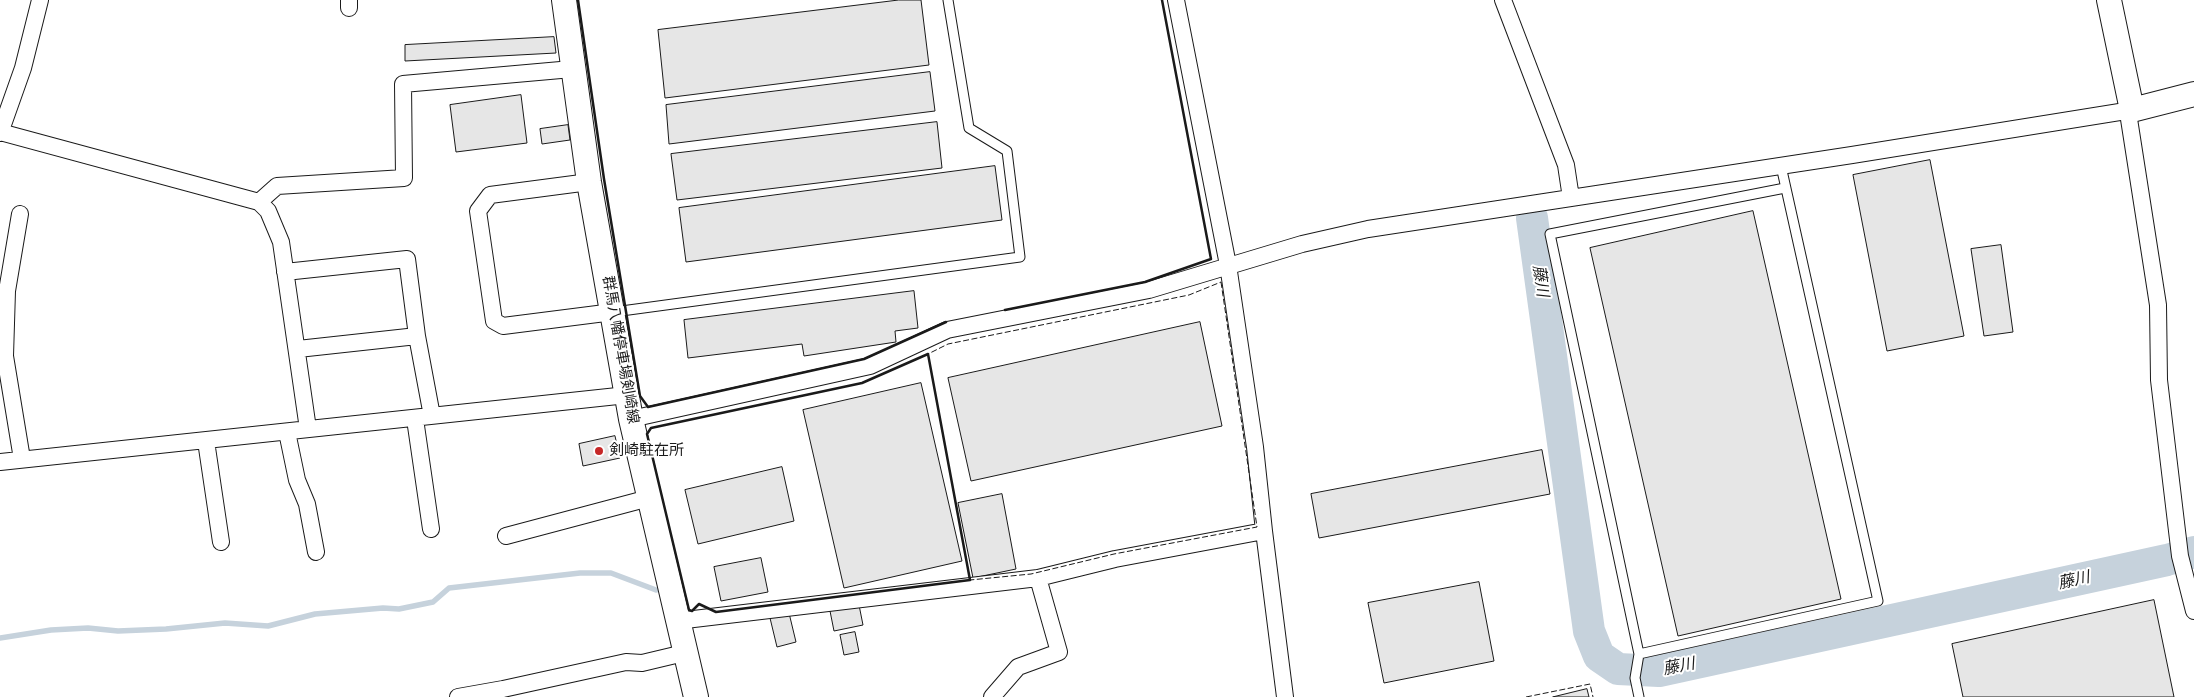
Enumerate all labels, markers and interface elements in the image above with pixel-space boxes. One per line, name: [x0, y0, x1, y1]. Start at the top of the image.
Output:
water label: 藤川: [1528, 264, 1552, 298]
street label: 群馬八幡停車場剣崎線: [598, 275, 642, 425]
place label: 剣崎駐在所: [609, 442, 684, 460]
marker: 剣崎駐在所: [593, 445, 605, 457]
water label: 藤川: [2056, 568, 2092, 594]
water label: 藤川: [1661, 655, 1697, 679]

